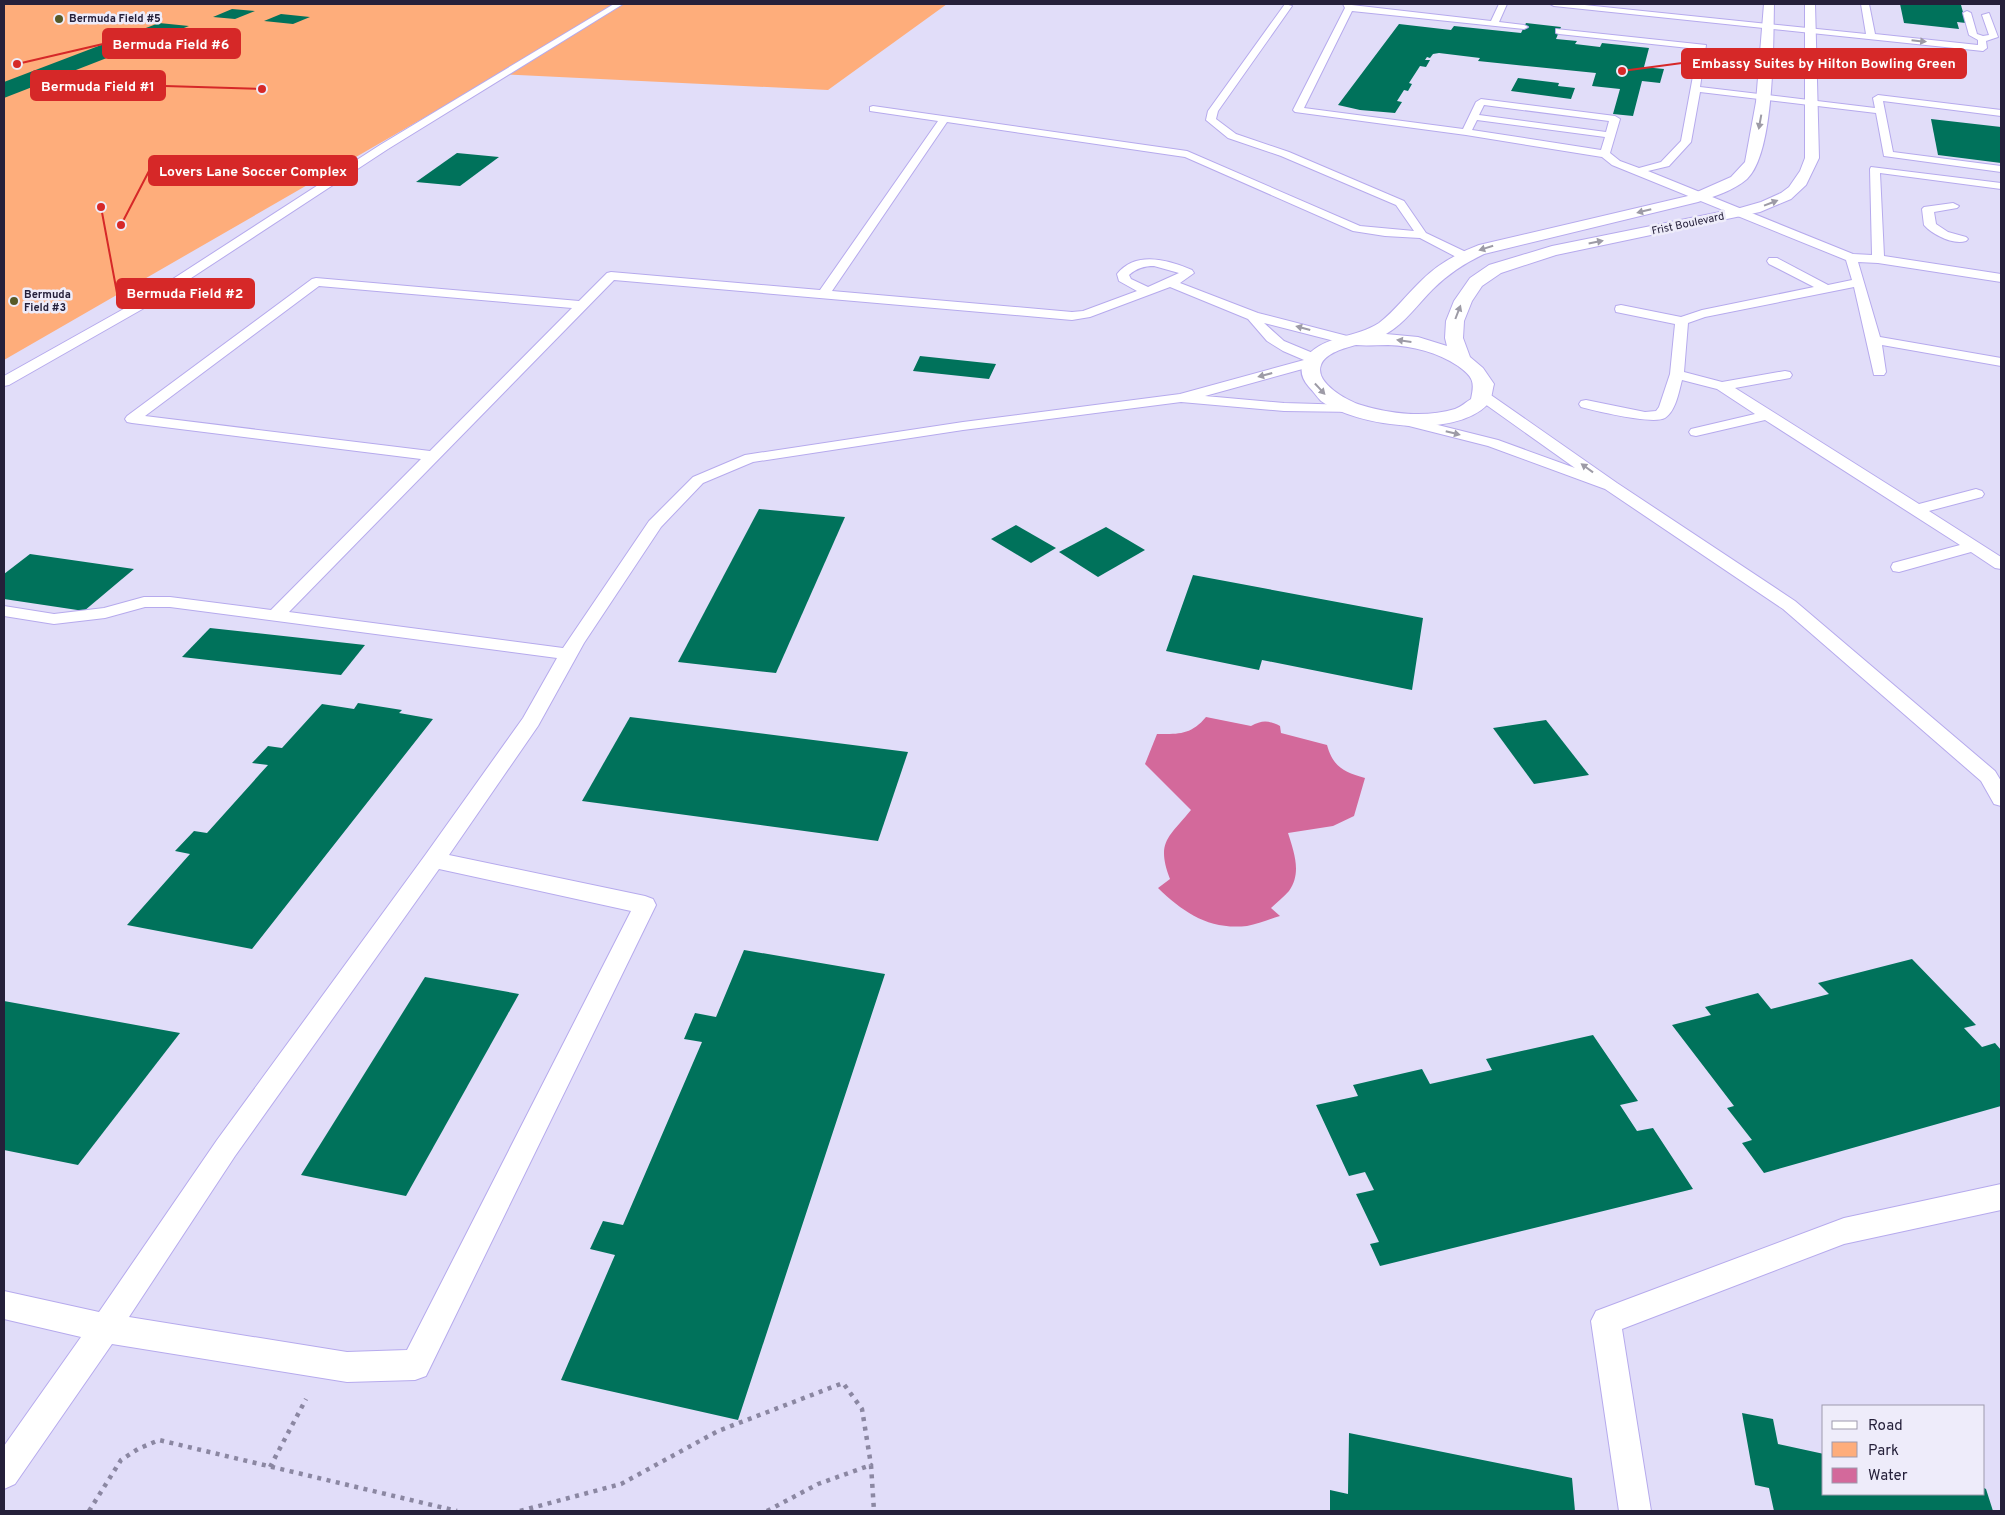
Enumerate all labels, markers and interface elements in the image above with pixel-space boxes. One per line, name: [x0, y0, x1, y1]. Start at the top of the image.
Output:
place label: Bermuda Field #5: [69, 12, 161, 26]
marker: Bermuda Field #5: [53, 13, 65, 25]
callout: Bermuda Field #6: [103, 29, 240, 58]
text: Bermuda Field #6: [113, 37, 229, 54]
one-way arrow: [1912, 37, 1928, 45]
callout: Embassy Suites by Hilton Bowling Green: [1682, 49, 1966, 78]
text: Embassy Suites by Hilton Bowling Green: [1692, 56, 1956, 73]
callout: Bermuda Field #1: [31, 71, 165, 100]
text: Bermuda Field #1: [41, 79, 155, 96]
one-way arrow: [1756, 114, 1764, 130]
callout: Lovers Lane Soccer Complex: [149, 156, 357, 185]
text: Lovers Lane Soccer Complex: [159, 164, 347, 181]
one-way arrow: [1764, 199, 1779, 206]
one-way arrow: [1637, 207, 1652, 215]
street label: Frist Boulevard: [1650, 209, 1726, 239]
one-way arrow: [1588, 238, 1603, 246]
one-way arrow: [1478, 245, 1493, 253]
callout: Bermuda Field #2: [117, 279, 254, 308]
text: Bermuda Field #2: [127, 286, 243, 303]
place label: Bermuda Field #3: [24, 288, 71, 315]
marker: Bermuda Field #3: [8, 295, 20, 307]
one-way arrow: [1455, 305, 1463, 319]
one-way arrow: [1295, 324, 1310, 332]
one-way arrow: [1395, 336, 1411, 344]
one-way arrow: [1258, 371, 1273, 379]
one-way arrow: [1314, 382, 1326, 394]
one-way arrow: [1446, 429, 1461, 437]
one-way arrow: [1580, 463, 1594, 473]
legend: [1822, 1405, 1985, 1495]
text: Road: [1868, 1417, 1903, 1436]
text: Park: [1868, 1442, 1899, 1461]
text: Water: [1868, 1467, 1908, 1486]

